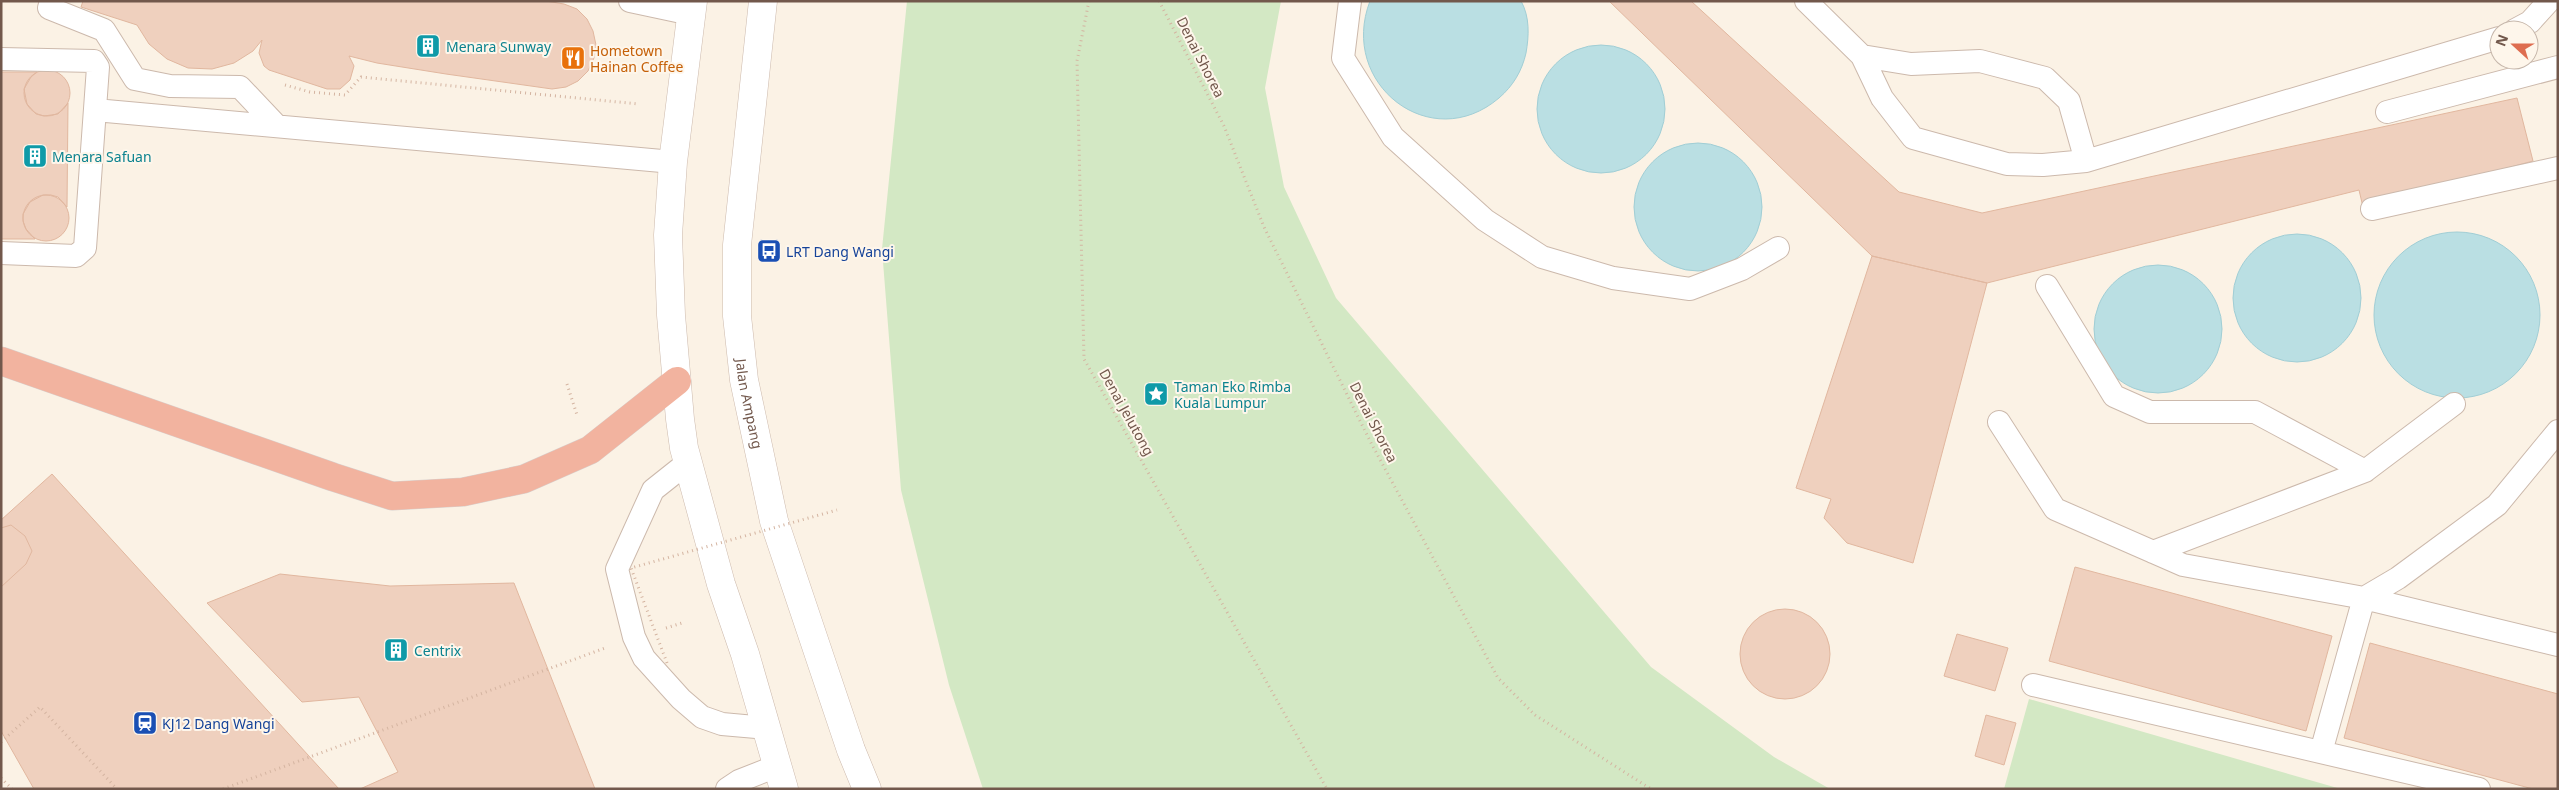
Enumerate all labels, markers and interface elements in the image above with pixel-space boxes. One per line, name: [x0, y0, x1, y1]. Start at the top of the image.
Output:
street label: Denai Shorea: [1173, 14, 1229, 100]
north arrow: [2489, 20, 2539, 70]
text: N: [2490, 31, 2512, 49]
building icon: Menara Sunway: [415, 33, 441, 59]
place label: Menara Sunway: [446, 37, 552, 56]
place label: Hometown Hainan Coffee: [590, 41, 683, 76]
restaurant icon: Hometown Hainan Coffee: [560, 45, 586, 71]
building icon: Menara Safuan: [22, 143, 48, 169]
place label: Menara Safuan: [52, 147, 152, 166]
bus stop icon: LRT Dang Wangi: [756, 238, 782, 264]
place label: LRT Dang Wangi: [786, 242, 894, 261]
street label: Jalan Ampang: [732, 356, 768, 450]
street label: Denai Jelutong: [1095, 365, 1159, 459]
place label: Taman Eko Rimba Kuala Lumpur: [1174, 377, 1291, 412]
street label: Denai Shorea: [1346, 379, 1402, 465]
place icon: Taman Eko Rimba Kuala Lumpur: [1143, 381, 1169, 407]
building icon: Centrix: [383, 637, 409, 663]
place label: Centrix: [414, 641, 462, 660]
station icon: KJ12 Dang Wangi: [132, 710, 158, 736]
place label: KJ12 Dang Wangi: [162, 714, 275, 733]

